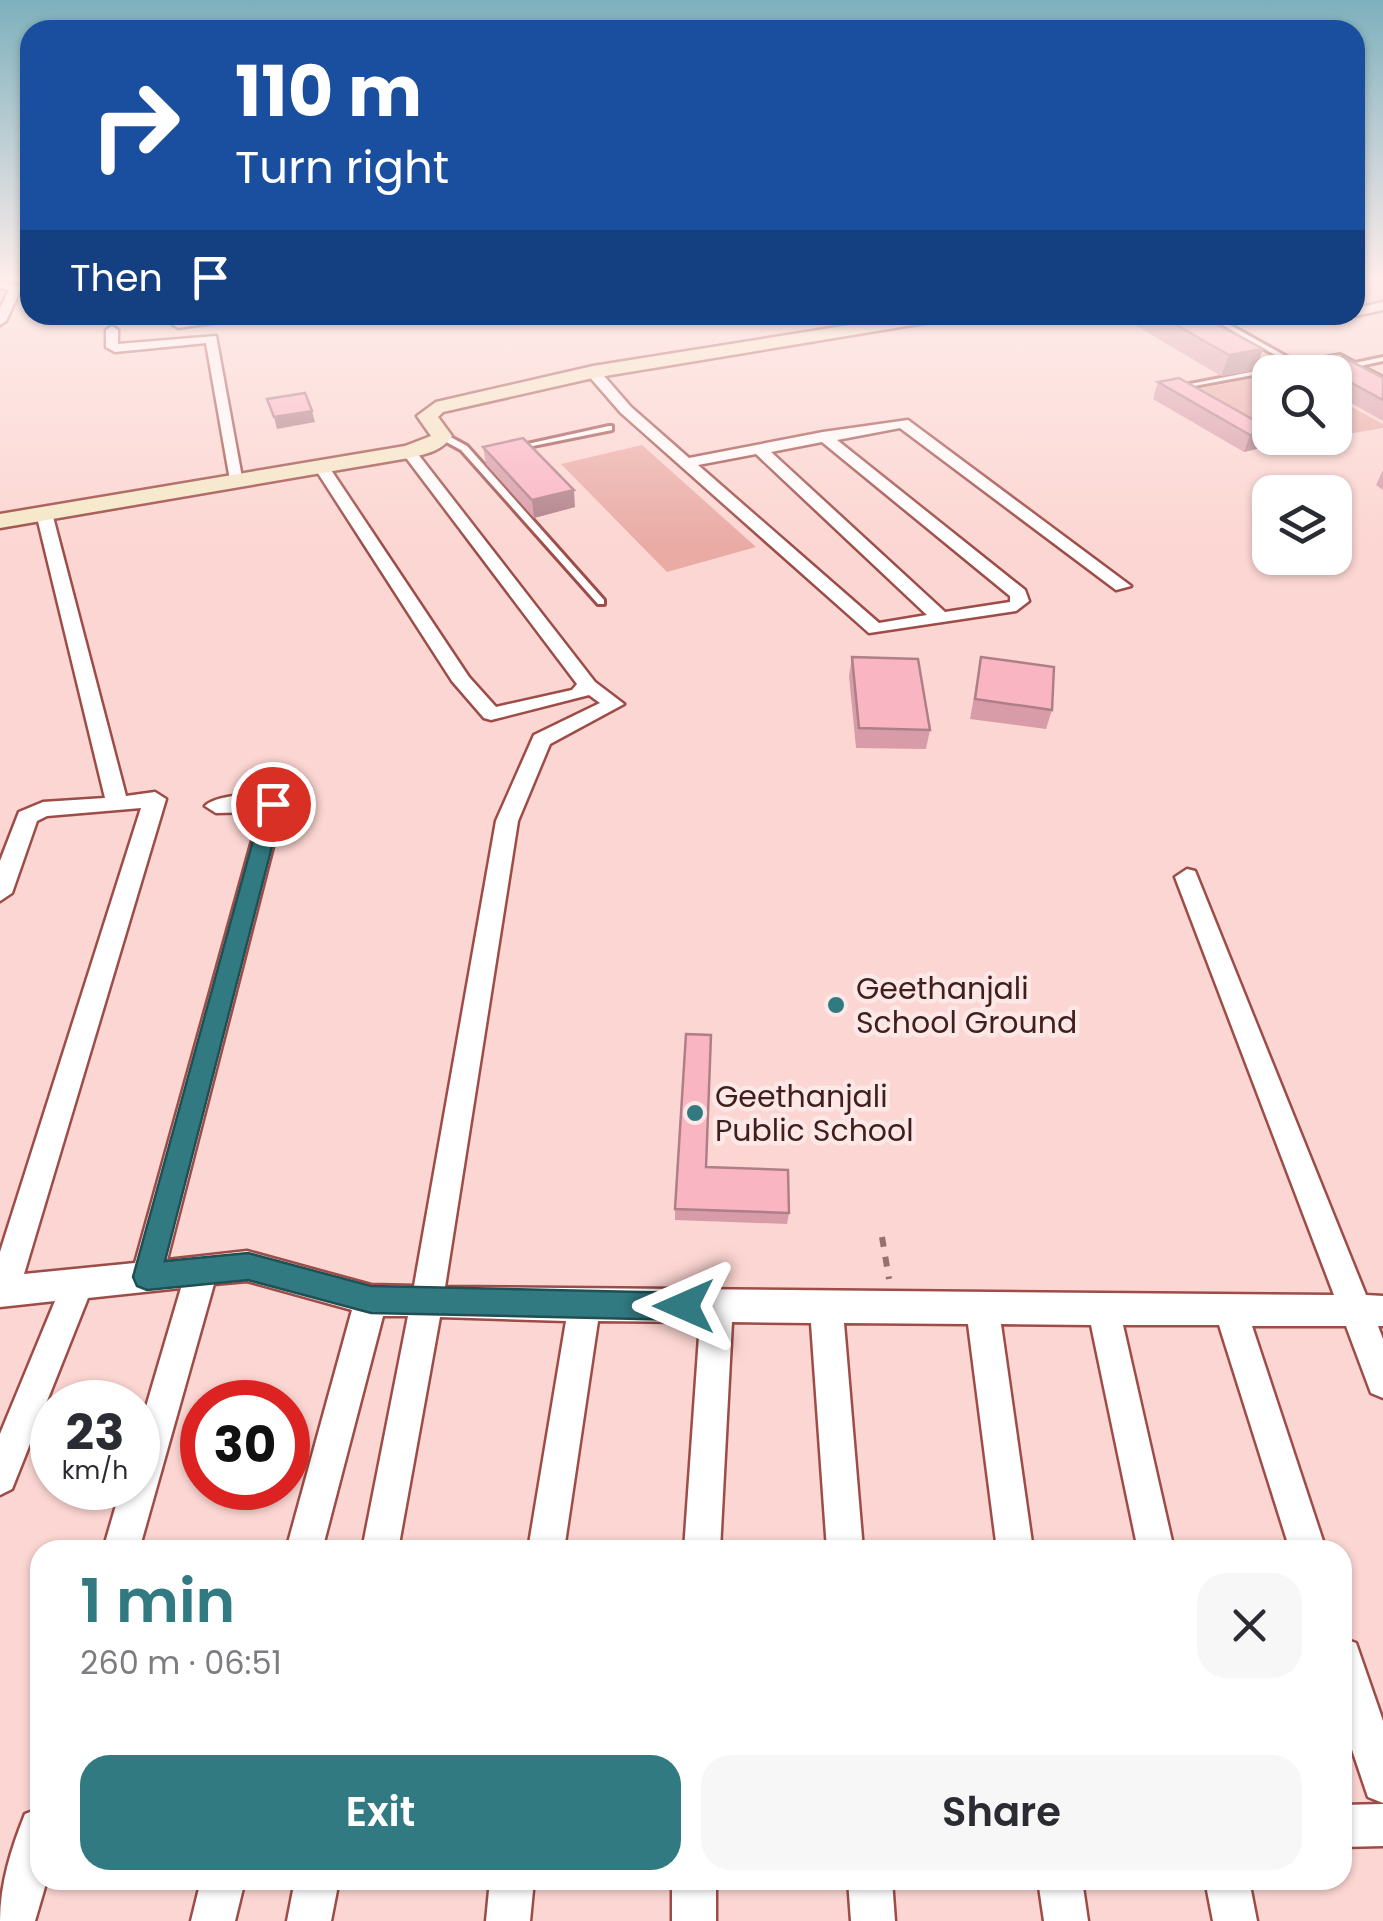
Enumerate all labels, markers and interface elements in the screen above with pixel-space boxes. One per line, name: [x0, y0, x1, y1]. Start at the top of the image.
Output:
text: 110 m: [235, 42, 422, 141]
icon: right: [70, 60, 200, 190]
text: Turn right: [235, 136, 449, 199]
icon: arrive: [183, 250, 238, 305]
text: Then: [70, 251, 163, 304]
map controls: [1252, 355, 1352, 575]
button: search: [1252, 355, 1352, 455]
button: layers: [1252, 475, 1352, 575]
pin: [231, 762, 316, 847]
icon: arrive: [246, 777, 301, 832]
place label: Geethanjali School Ground: [856, 967, 1077, 1044]
marker: Geethanjali School Ground: [825, 994, 847, 1016]
place label: Geethanjali Public School: [715, 1075, 914, 1152]
marker: Geethanjali Public School: [684, 1102, 706, 1124]
position arrow: [632, 1254, 736, 1358]
speed limit sign: 30: [180, 1380, 310, 1510]
text: 23: [66, 1397, 124, 1468]
text: km/h: [62, 1453, 128, 1488]
text: 1 min: [80, 1559, 235, 1643]
button: close: [1197, 1573, 1302, 1678]
text: 260 m · 06:51: [80, 1640, 282, 1685]
button: Exit: [80, 1755, 681, 1870]
button: Share: [701, 1755, 1302, 1870]

